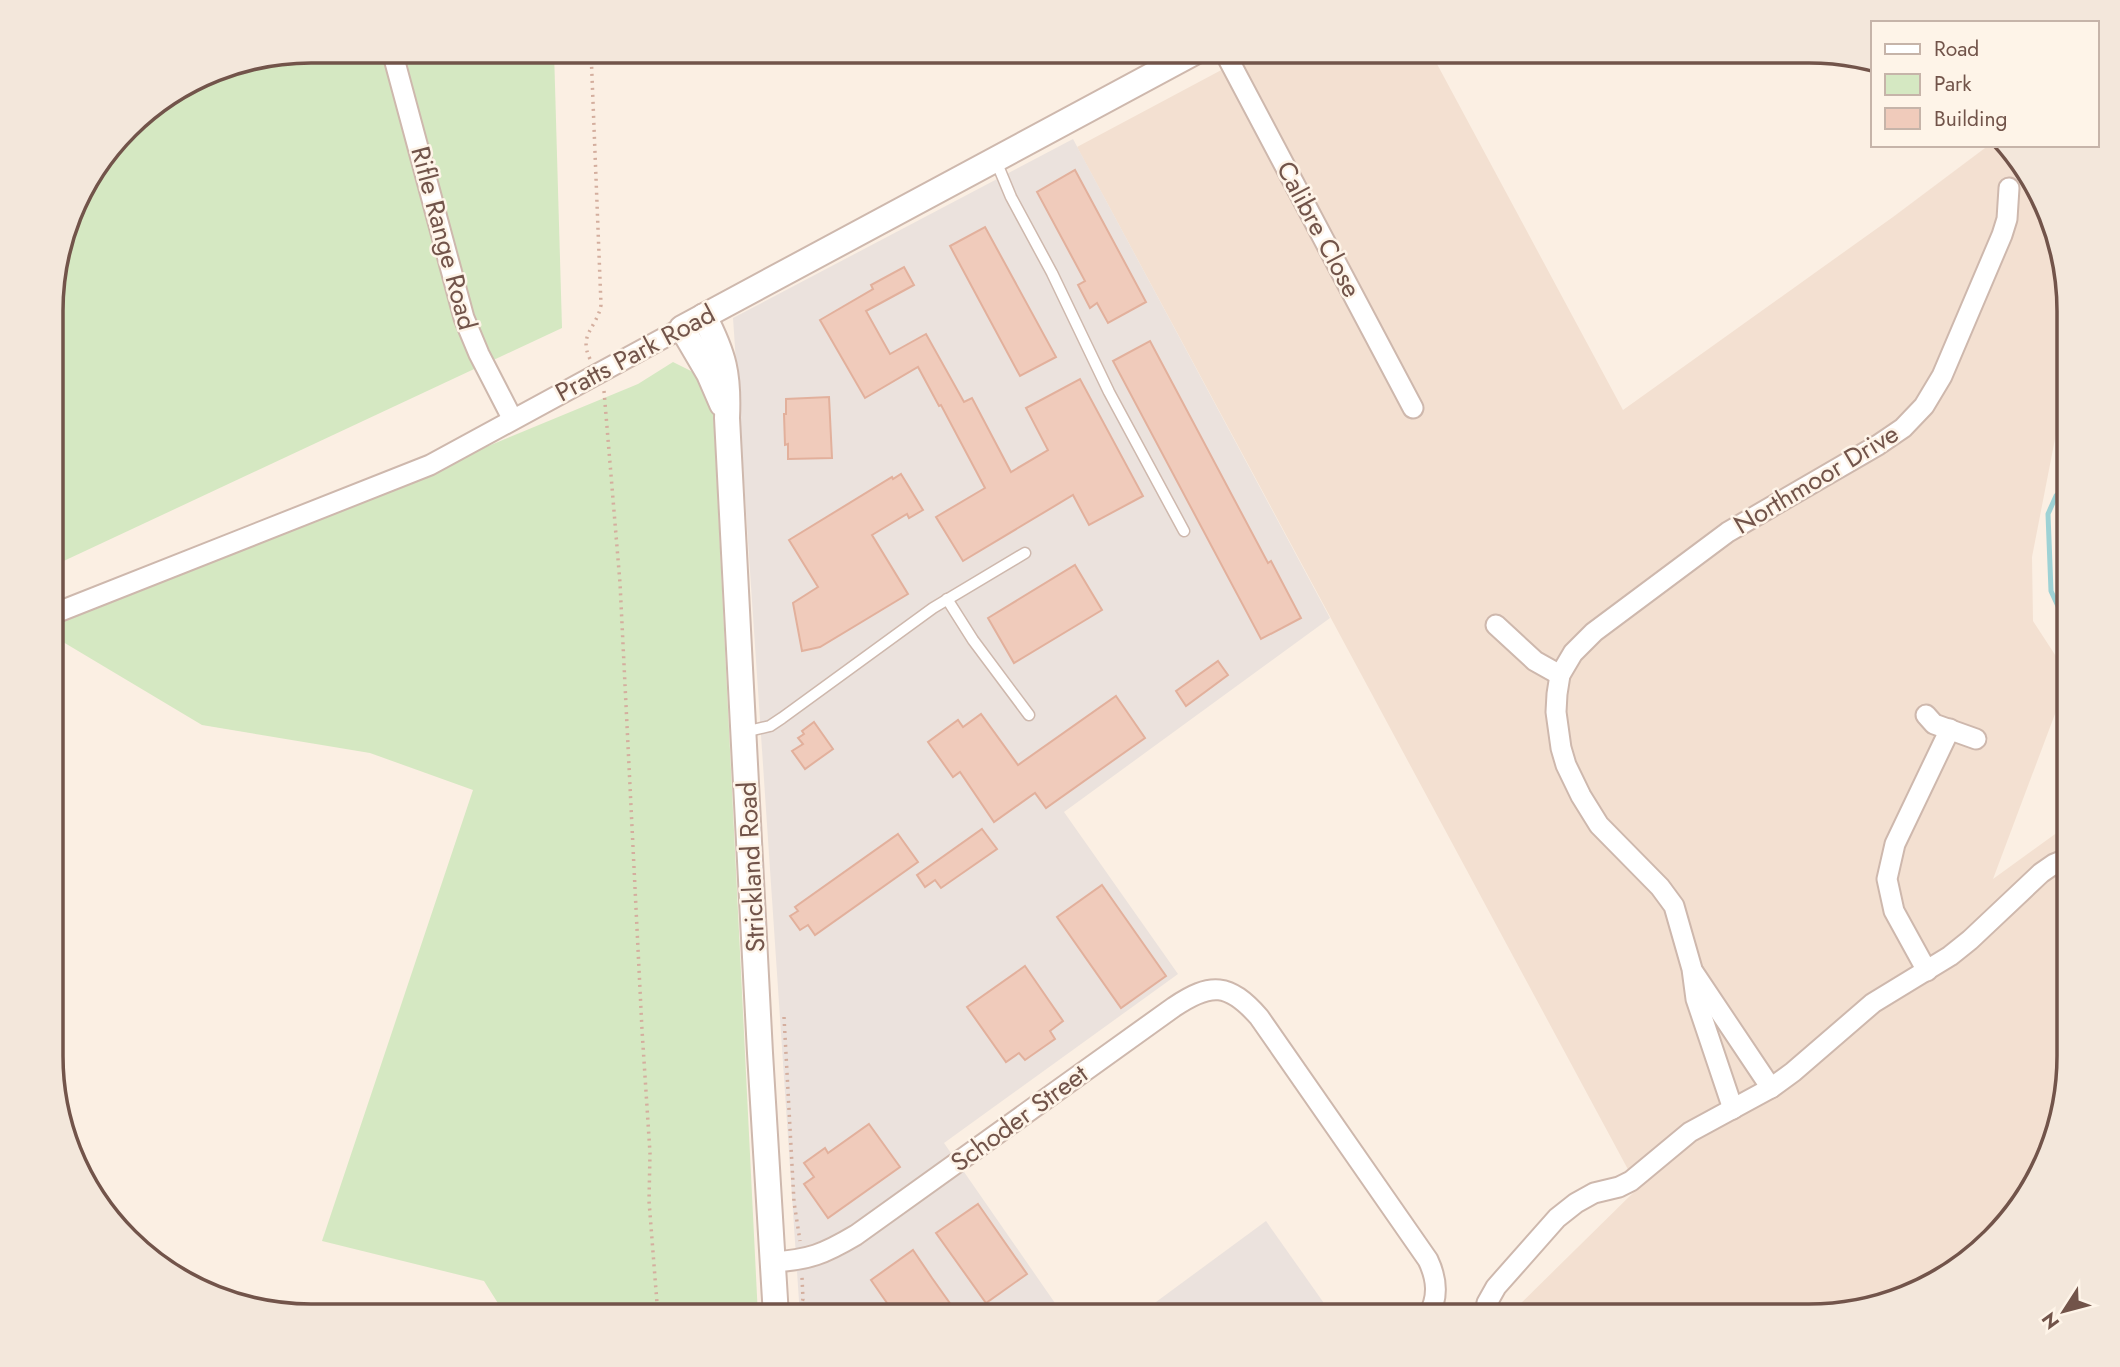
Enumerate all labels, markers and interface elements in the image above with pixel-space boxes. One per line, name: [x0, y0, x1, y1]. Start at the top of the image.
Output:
legend: [1871, 21, 2099, 147]
text: Road: [1934, 34, 1979, 64]
text: Park: [1934, 69, 1972, 99]
text: Building: [1934, 104, 2007, 134]
street label: Rifle Range Road: [401, 142, 487, 334]
street label: Calibre Close: [1267, 154, 1371, 304]
street label: Pratts Park Road: [548, 295, 722, 411]
street label: Northmoor Drive: [1726, 415, 1906, 543]
street label: Strickland Road: [728, 781, 774, 953]
street label: Schoder Street: [943, 1055, 1096, 1181]
north arrow: [2029, 1276, 2099, 1346]
text: N: [2035, 1307, 2066, 1335]

